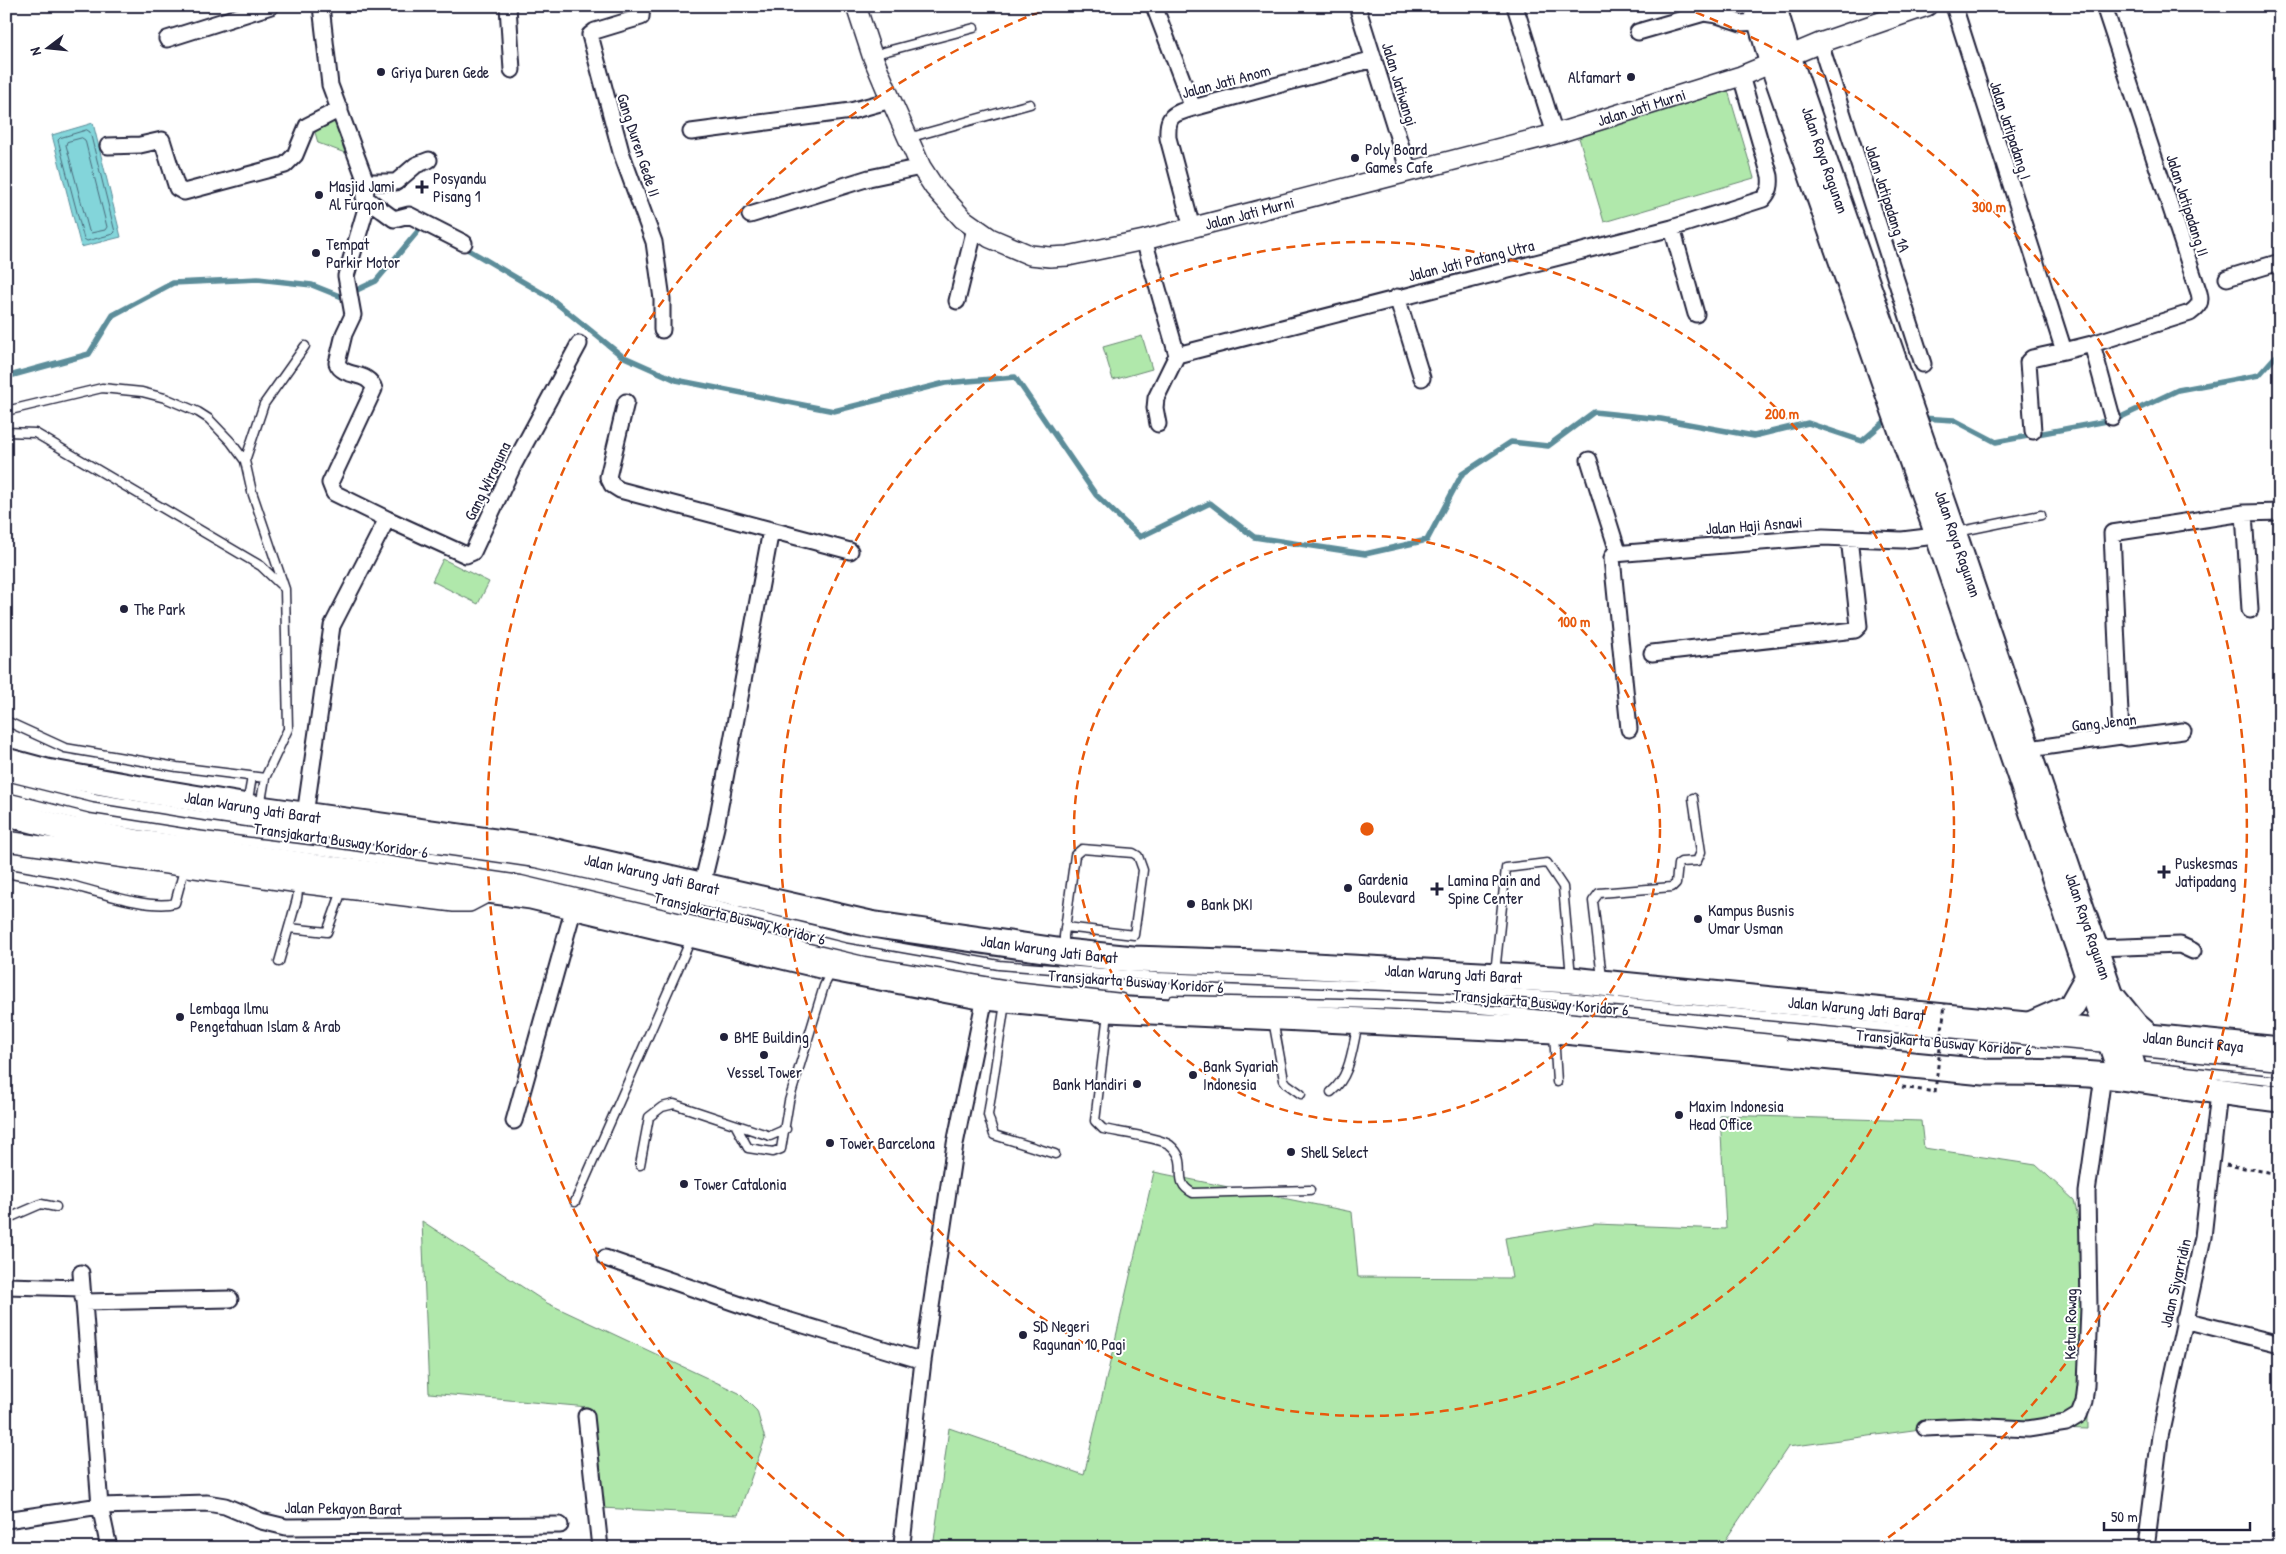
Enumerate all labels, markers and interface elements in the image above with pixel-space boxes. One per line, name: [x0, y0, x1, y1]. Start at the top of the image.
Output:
north arrow: [22, 22, 72, 72]
street label: Jalan Jatiwangi: [1377, 39, 1423, 129]
text: N: [25, 45, 45, 58]
street label: Jalan Jati Anom: [1179, 59, 1273, 103]
place label: Griya Duren Gede: [391, 61, 490, 83]
marker: Griya Duren Gede: [375, 66, 387, 78]
place label: Alfamart: [1568, 66, 1621, 88]
marker: Alfamart: [1625, 71, 1637, 83]
street label: Jalan Jatipadang I: [1985, 78, 2037, 182]
street label: Jalan Jati Murni: [1594, 83, 1688, 131]
street label: Gang Duren Gede II: [612, 91, 666, 199]
street label: Jalan Raya Ragunan: [1797, 103, 1854, 216]
place label: Poly Board Games Cafe: [1365, 138, 1434, 178]
street label: Jalan Jatipadang 1A: [1860, 141, 1916, 255]
street label: Jalan Jatipadang II: [2161, 151, 2215, 259]
marker: Poly Board Games Cafe: [1349, 152, 1361, 164]
place label: Posyandu Pisang 1: [433, 167, 487, 207]
place label: Masjid Jami Al Furqon: [329, 175, 395, 215]
marker: Posyandu Pisang 1: [415, 180, 429, 194]
marker: Masjid Jami Al Furqon: [313, 189, 325, 201]
street label: Jalan Jati Murni: [1202, 191, 1297, 235]
text: 300 m: [1972, 196, 2006, 217]
place label: Tempat Parkir Motor: [326, 233, 400, 273]
street label: Jalan Jati Patang Utra: [1406, 234, 1536, 286]
marker: Tempat Parkir Motor: [310, 247, 322, 259]
text: 200 m: [1765, 403, 1799, 424]
street label: Gang Wiraguna: [459, 438, 515, 524]
street label: Jalan Raya Ragunan: [1930, 487, 1987, 600]
street label: Jalan Haji Asnawi: [1705, 511, 1803, 539]
place label: The Park: [134, 598, 185, 620]
marker: The Park: [118, 603, 130, 615]
text: 100 m: [1558, 611, 1590, 632]
street label: Gang Jenan: [2071, 708, 2137, 736]
street label: Jalan Warung Jati Barat: [183, 786, 323, 828]
street label: Transjakarta Busway Koridor 6: [252, 817, 430, 863]
centre of rings: [1358, 820, 1376, 838]
street label: Jalan Warung Jati Barat: [582, 848, 722, 900]
place label: Puskesmas Jatipadang: [2175, 852, 2238, 892]
marker: Puskesmas Jatipadang: [2157, 865, 2171, 879]
place label: Gardenia Boulevard: [1358, 868, 1415, 908]
place label: Lamina Pain and Spine Center: [1448, 869, 1540, 909]
street label: Jalan Raya Ragunan: [2060, 869, 2117, 982]
marker: Gardenia Boulevard: [1342, 882, 1354, 894]
marker: Lamina Pain and Spine Center: [1430, 882, 1444, 896]
street label: Transjakarta Busway Koridor 6: [652, 886, 828, 950]
place label: Bank DKI: [1201, 893, 1253, 915]
marker: Bank DKI: [1185, 898, 1197, 910]
place label: Kampus Busnis Umar Usman: [1708, 899, 1794, 939]
marker: Kampus Busnis Umar Usman: [1692, 913, 1704, 925]
street label: Jalan Warung Jati Barat: [979, 929, 1119, 968]
street label: Jalan Warung Jati Barat: [1384, 959, 1523, 988]
street label: Transjakarta Busway Koridor 6: [1047, 964, 1225, 998]
street label: Transjakarta Busway Koridor 6: [1452, 983, 1630, 1021]
street label: Jalan Warung Jati Barat: [1787, 990, 1927, 1026]
place label: Lembaga Ilmu Pengetahuan Islam & Arab: [190, 997, 341, 1037]
marker: Lembaga Ilmu Pengetahuan Islam & Arab: [174, 1011, 186, 1023]
street label: Transjakarta Busway Koridor 6: [1855, 1023, 2033, 1061]
place label: BME Building: [734, 1026, 809, 1048]
street label: Jalan Buncit Raya: [2142, 1026, 2244, 1057]
marker: BME Building: [718, 1031, 730, 1043]
marker: Vessel Tower: [758, 1049, 770, 1061]
place label: Bank Syariah Indonesia: [1203, 1055, 1278, 1095]
place label: Vessel Tower: [726, 1061, 802, 1083]
marker: Bank Syariah Indonesia: [1187, 1069, 1199, 1081]
place label: Bank Mandiri: [1052, 1073, 1127, 1095]
marker: Bank Mandiri: [1131, 1078, 1143, 1090]
place label: Maxim Indonesia Head Office: [1689, 1095, 1783, 1135]
marker: Maxim Indonesia Head Office: [1673, 1109, 1685, 1121]
place label: Tower Barcelona: [840, 1132, 935, 1154]
marker: Tower Barcelona: [824, 1137, 836, 1149]
place label: Shell Select: [1301, 1141, 1369, 1163]
marker: Shell Select: [1285, 1146, 1297, 1158]
place label: Tower Catalonia: [694, 1173, 786, 1195]
marker: Tower Catalonia: [678, 1178, 690, 1190]
street label: Jalan Siyarridin: [2154, 1236, 2196, 1330]
street label: Ketua Rowag: [2058, 1288, 2082, 1360]
place label: SD Negeri Ragunan 10 Pagi: [1033, 1315, 1126, 1355]
marker: SD Negeri Ragunan 10 Pagi: [1017, 1329, 1029, 1341]
street label: Jalan Pekayon Barat: [284, 1496, 402, 1520]
scale bar: [2104, 1499, 2250, 1531]
text: 50 m: [2111, 1506, 2138, 1527]

